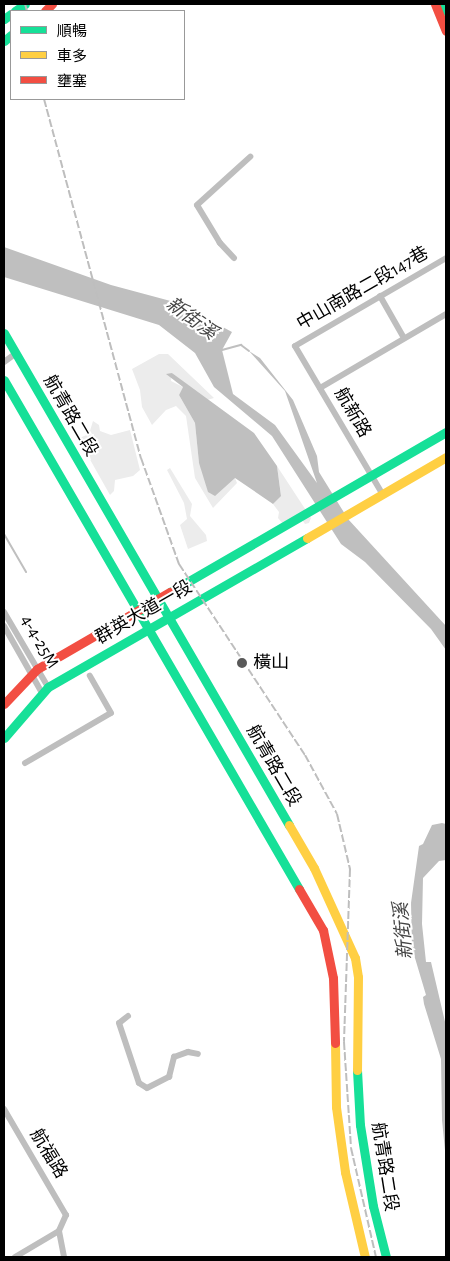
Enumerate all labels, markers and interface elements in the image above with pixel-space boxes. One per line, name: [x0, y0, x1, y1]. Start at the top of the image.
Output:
legend: [10, 10, 185, 100]
text: 順暢: [57, 24, 87, 39]
text: 車多: [57, 49, 87, 64]
text: 壅塞: [57, 74, 87, 89]
street label: 中山南路二段147巷: [293, 243, 433, 335]
water label: 新街溪: [161, 293, 221, 345]
street label: 航青路二段: [38, 372, 102, 460]
street label: 航新路: [329, 384, 375, 442]
street label: 群英大道一段: [92, 577, 196, 649]
street label: 4-4-25M: [15, 611, 63, 673]
place label: 橫山: [253, 652, 289, 674]
marker: 橫山: [235, 656, 249, 670]
street label: 航青路二段: [241, 722, 305, 810]
water label: 新街溪: [390, 902, 418, 960]
street label: 航青路二段: [366, 1121, 402, 1213]
street label: 航福路: [25, 1125, 71, 1183]

